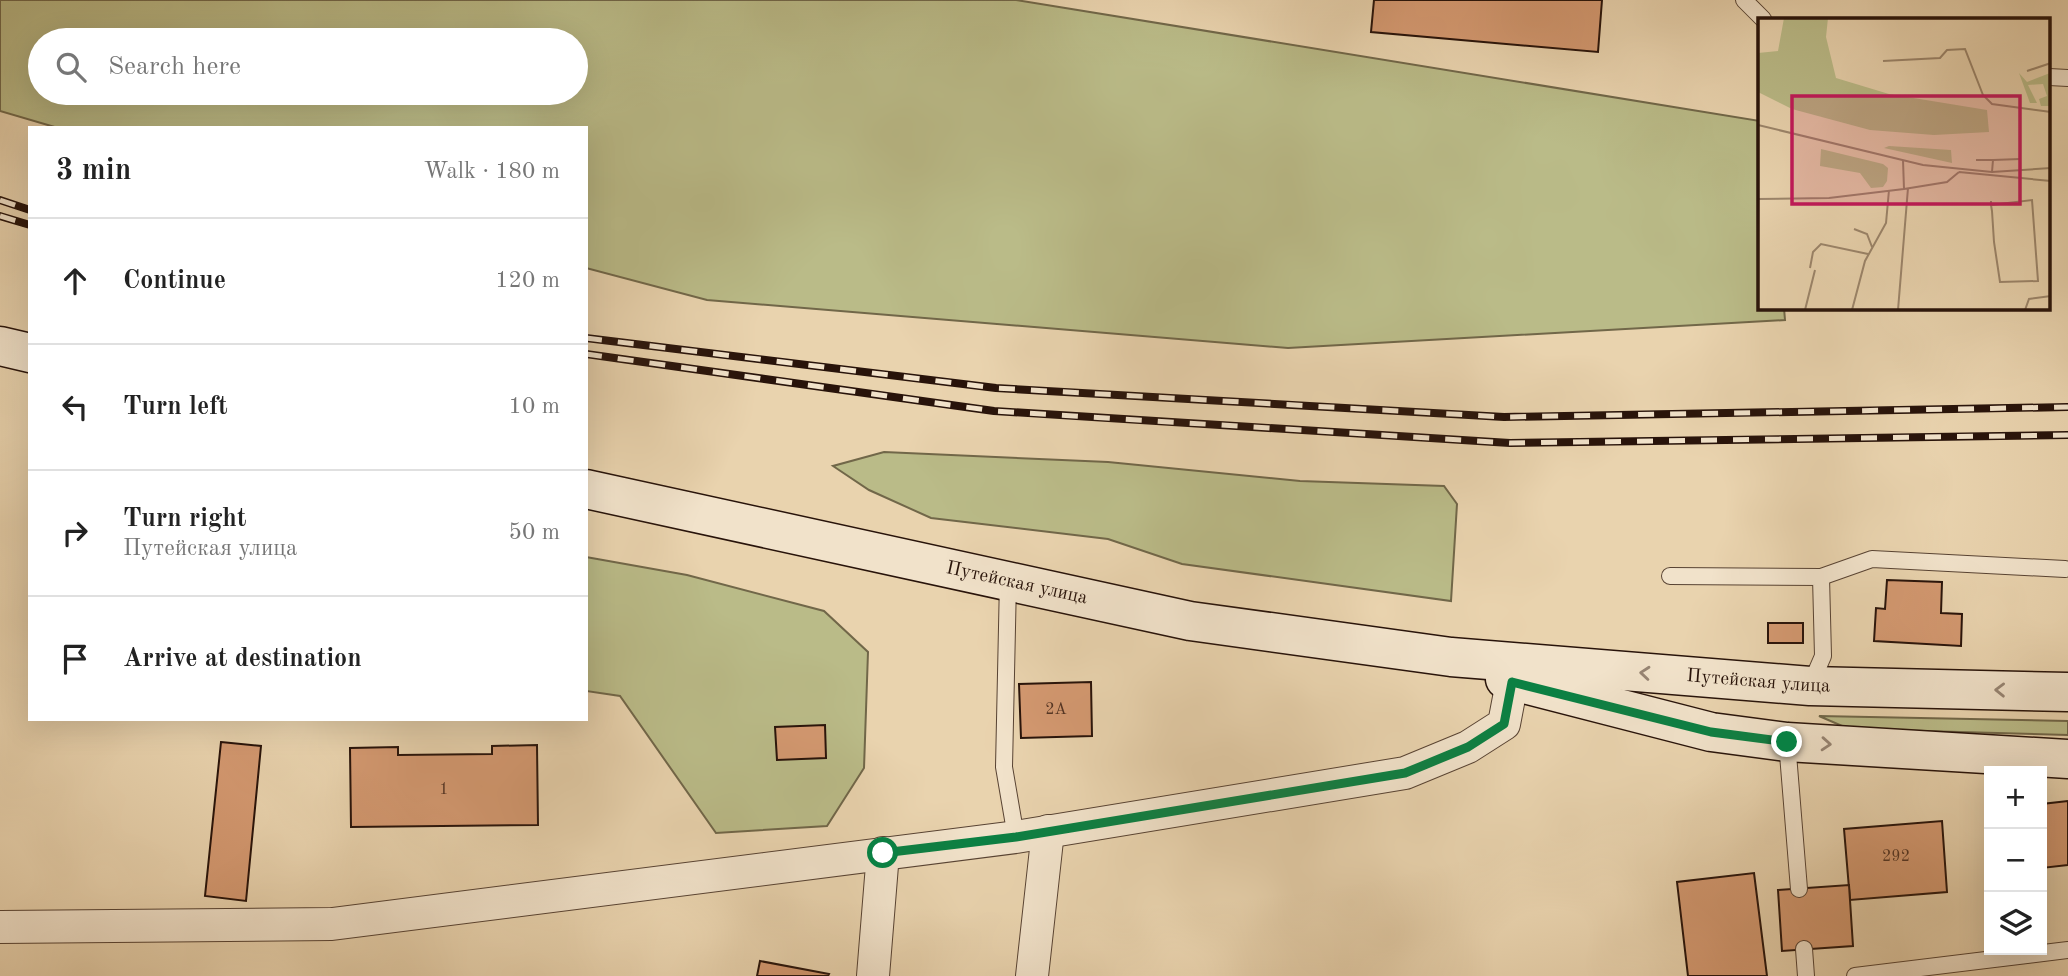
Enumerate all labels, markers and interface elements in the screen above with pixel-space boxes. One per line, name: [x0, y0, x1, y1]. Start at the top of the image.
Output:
inset map: [1758, 18, 2050, 310]
search box: [28, 28, 588, 105]
icon: search: [52, 48, 90, 86]
text: Search here: [108, 54, 241, 80]
text: 3 min: [56, 156, 131, 186]
text: Walk · 180 m: [424, 160, 560, 183]
icon: ahead: [56, 262, 94, 300]
text: Continue: [123, 268, 226, 294]
text: 120 m: [495, 269, 560, 292]
icon: left: [56, 388, 94, 426]
text: Turn left: [123, 394, 228, 420]
text: 10 m: [509, 395, 560, 418]
text: Turn right: [123, 506, 246, 532]
icon: right: [56, 514, 94, 552]
text: 50 m: [509, 521, 560, 544]
text: Путейская улица: [123, 537, 297, 560]
street label: Путейская улица: [944, 558, 1090, 608]
icon: arrive: [56, 640, 94, 678]
text: Arrive at destination: [123, 646, 362, 672]
one-way arrow: [1639, 666, 1650, 681]
street label: Путейская улица: [1686, 667, 1831, 696]
one-way arrow: [1994, 682, 2005, 698]
house number: 2А: [1045, 702, 1067, 718]
route end: [1771, 726, 1802, 757]
one-way arrow: [1821, 736, 1832, 751]
map controls: [1984, 766, 2047, 955]
button: +: [1984, 766, 2047, 829]
house number: 1: [439, 782, 449, 798]
button: −: [1984, 829, 2047, 892]
route start: [867, 837, 898, 868]
house number: 292: [1882, 849, 1910, 865]
button: layers: [1984, 892, 2047, 955]

